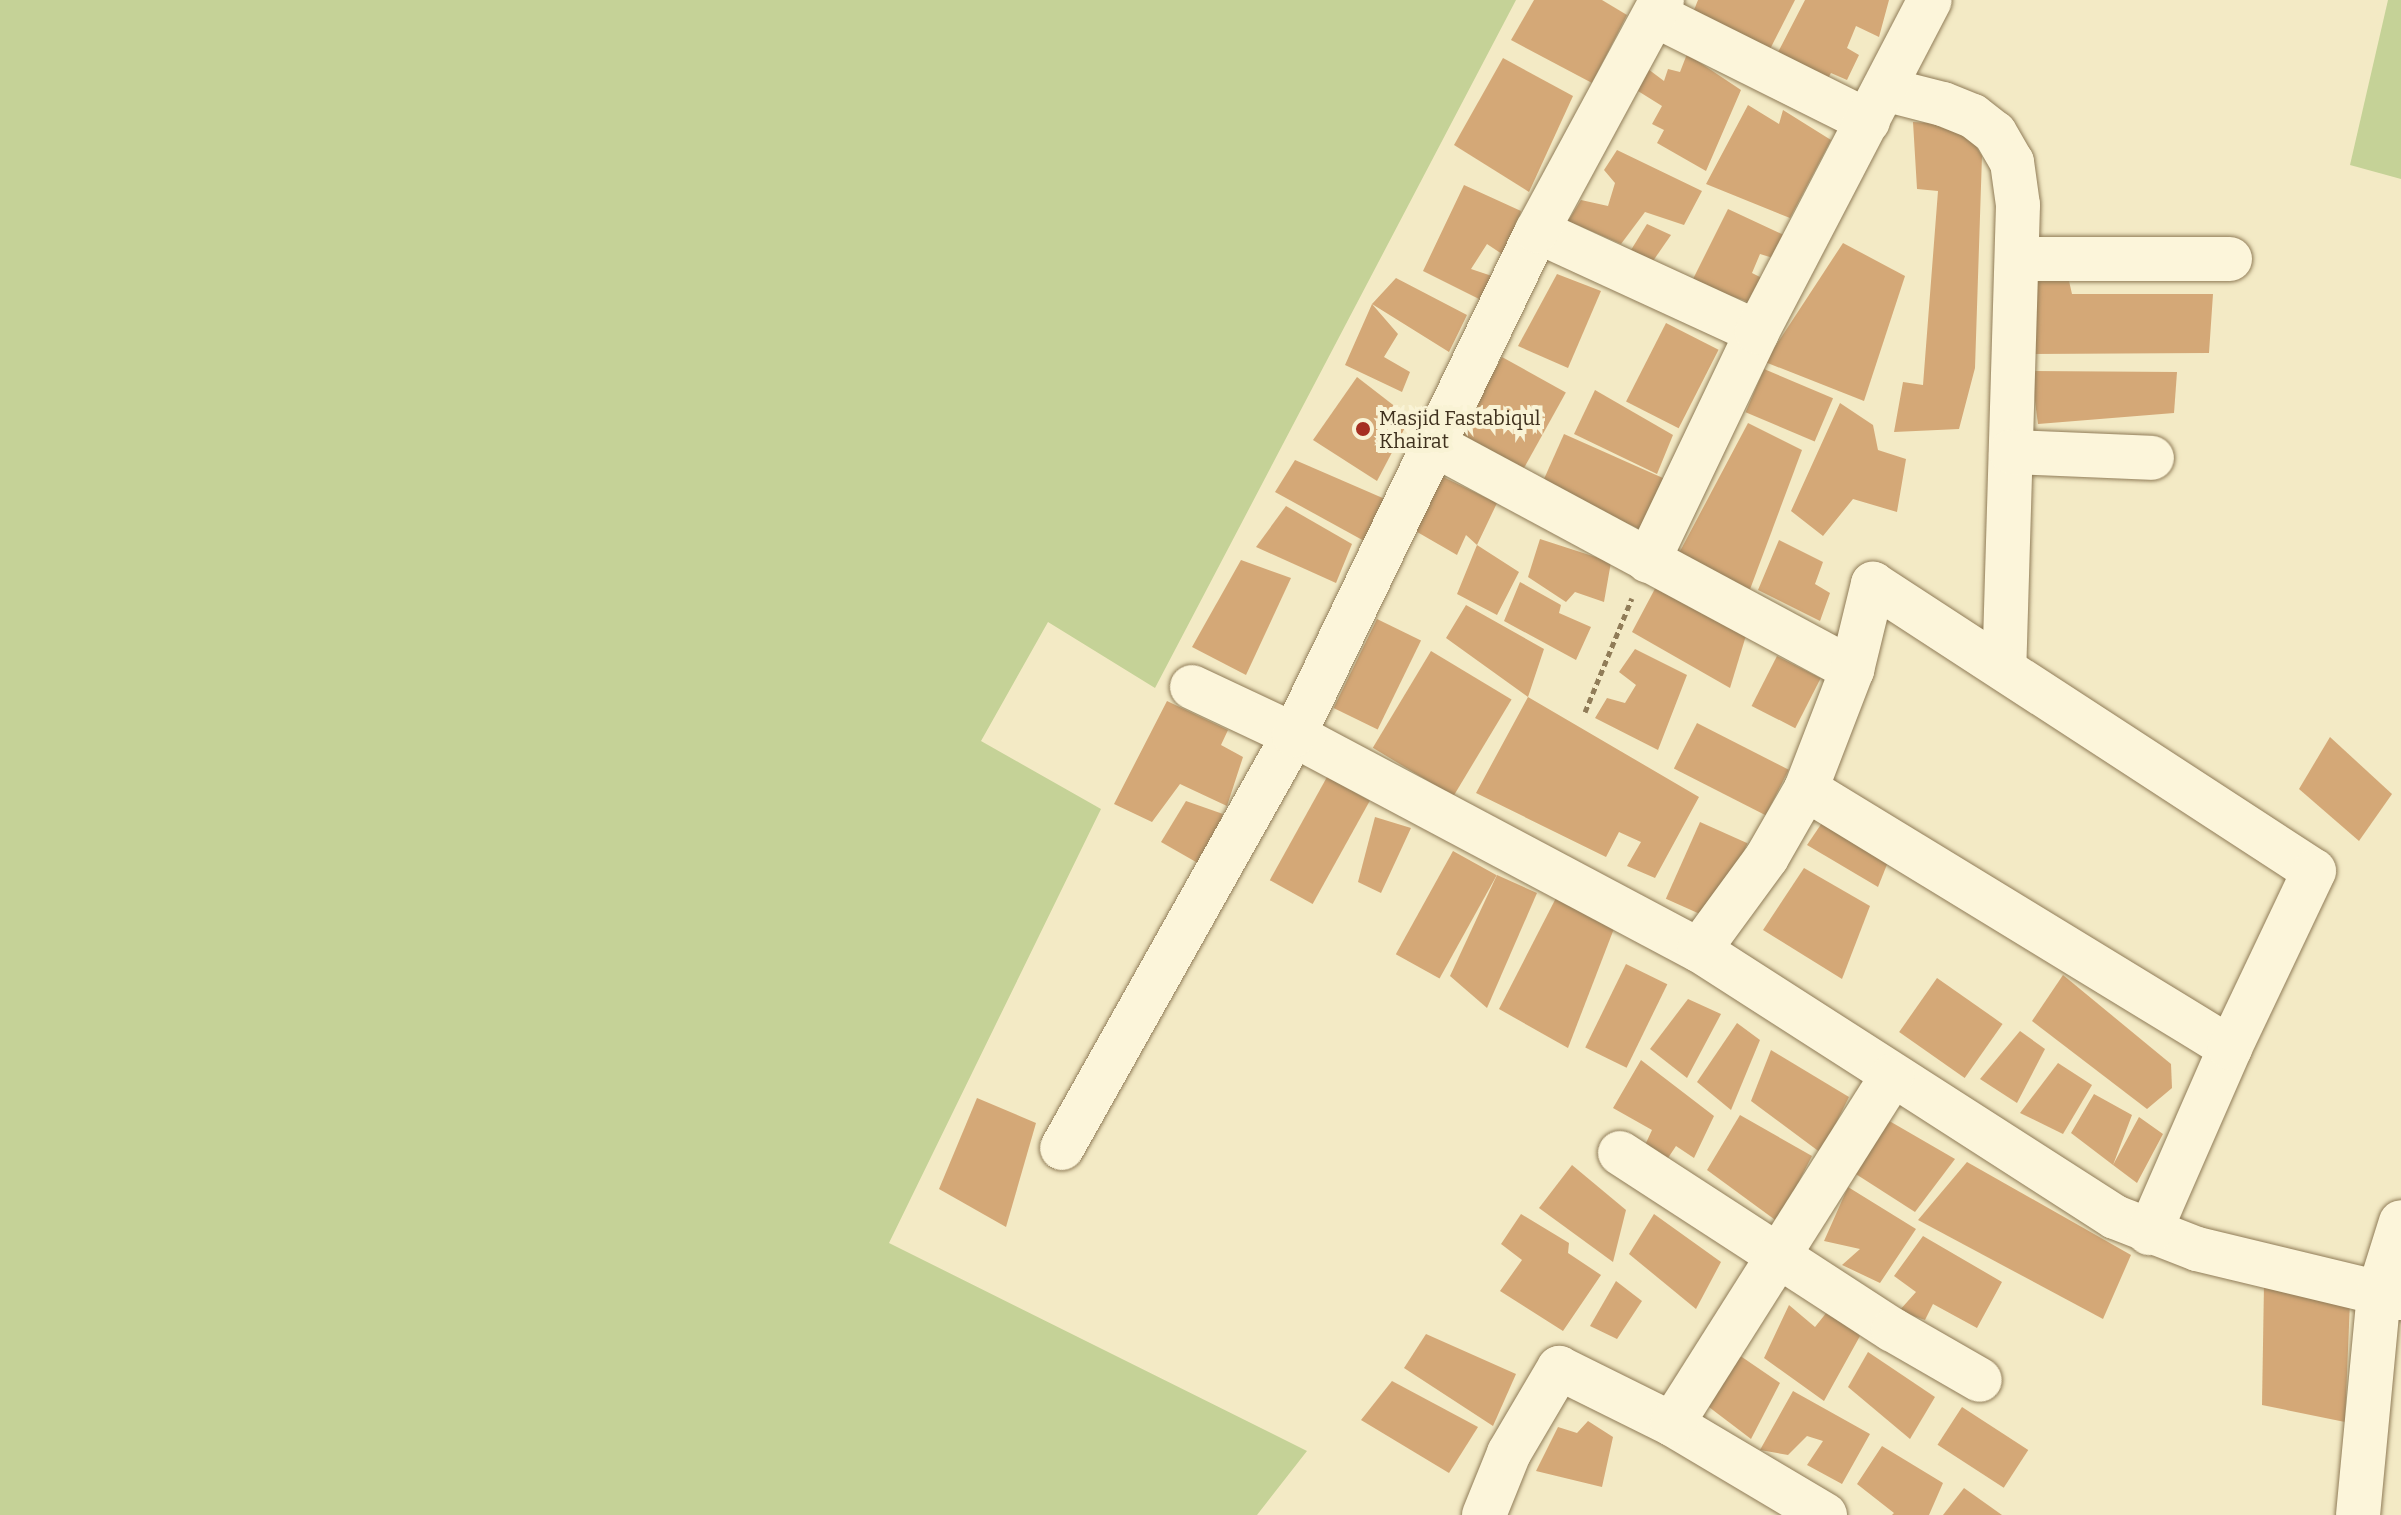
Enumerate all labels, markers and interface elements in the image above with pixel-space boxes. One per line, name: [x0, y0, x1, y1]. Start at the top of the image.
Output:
place label: Masjid Fastabiqul Khairat: [1379, 406, 1541, 453]
marker: Masjid Fastabiqul Khairat: [1354, 420, 1372, 438]

